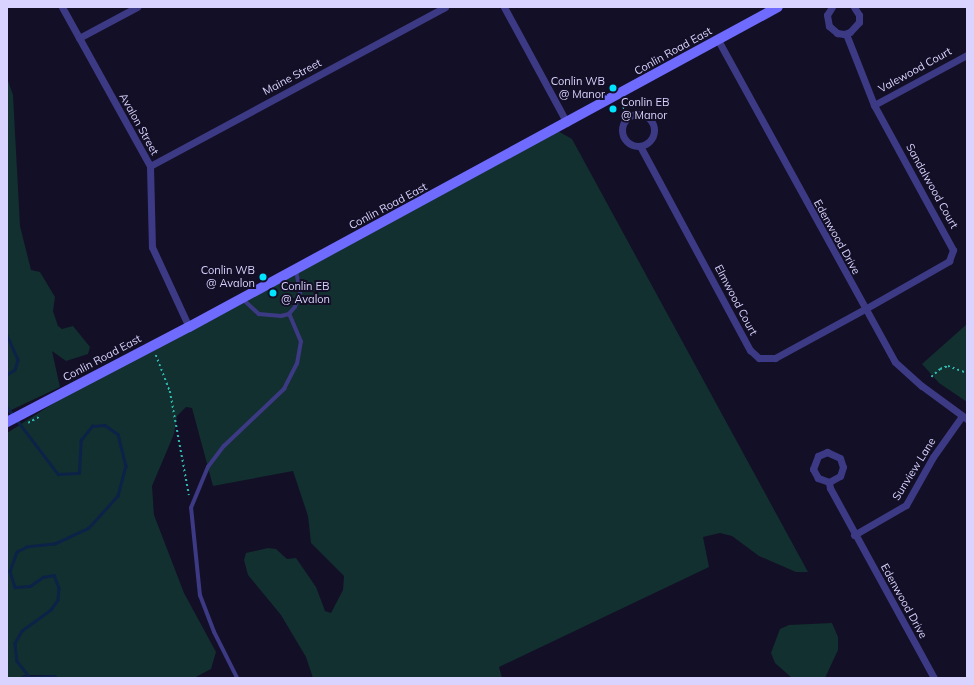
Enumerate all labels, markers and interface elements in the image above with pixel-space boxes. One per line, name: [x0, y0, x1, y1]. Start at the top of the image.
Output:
street label: Conlin Road East: [632, 24, 714, 78]
street label: Valewood Court: [876, 44, 954, 96]
street label: Maine Street: [260, 56, 324, 98]
place label: Conlin WB @ Manor: [551, 75, 605, 101]
marker: Conlin WB @ Manor: [608, 83, 618, 93]
street label: Avalon Street: [117, 91, 161, 157]
place label: Conlin EB @ Manor: [621, 96, 669, 122]
marker: Conlin EB @ Manor: [608, 104, 618, 114]
street label: Sandalwood Court: [903, 141, 961, 231]
street label: Conlin Road East: [347, 180, 429, 232]
street label: Edenwood Drive: [811, 197, 863, 277]
street label: Elmwood Court: [712, 262, 760, 338]
place label: Conlin WB @ Avalon: [201, 264, 255, 290]
marker: Conlin WB @ Avalon: [258, 272, 268, 282]
place label: Conlin EB @ Avalon: [281, 280, 330, 306]
marker: Conlin EB @ Avalon: [268, 288, 278, 298]
street label: Conlin Road East: [61, 332, 143, 384]
street label: Sunview Lane: [889, 435, 939, 503]
street label: Edenwood Drive: [878, 561, 930, 641]

